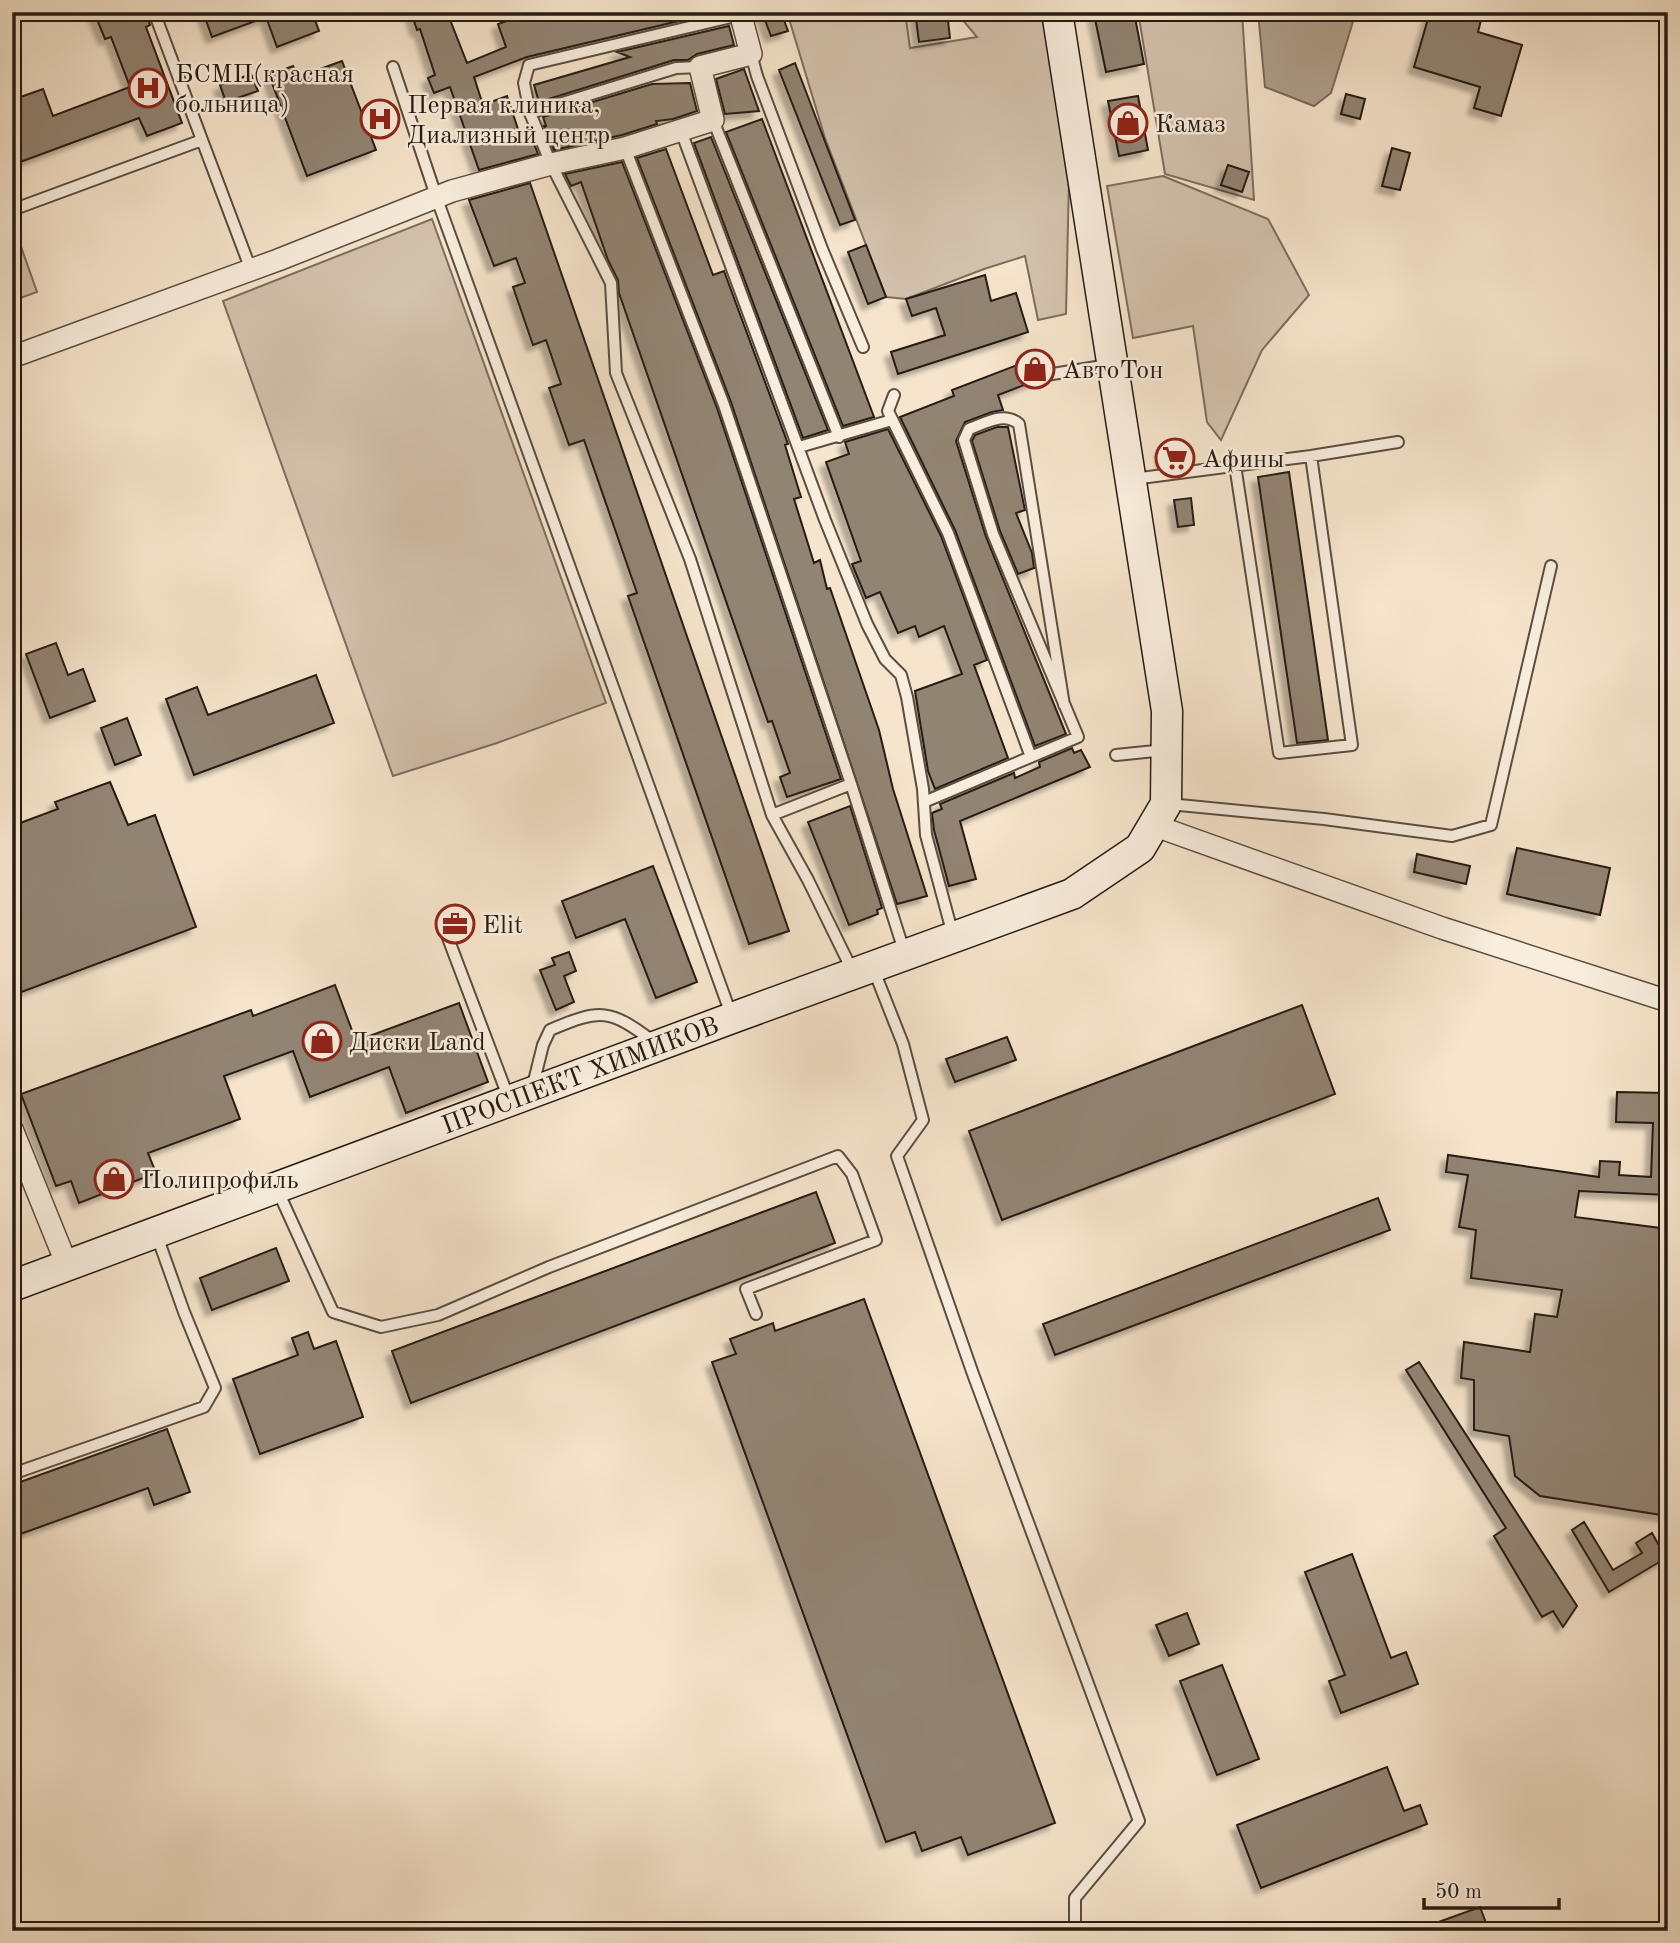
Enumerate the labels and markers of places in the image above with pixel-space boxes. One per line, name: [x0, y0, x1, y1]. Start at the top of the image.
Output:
place label: БСМП(красная больница): [175, 62, 354, 118]
hospital icon: БСМП(красная больница): [127, 67, 169, 109]
place label: Первая клиника, Диализный центр: [407, 93, 610, 149]
hospital icon: Первая клиника, Диализный центр: [359, 98, 401, 140]
shop icon: Камаз: [1107, 102, 1149, 144]
place label: Камаз: [1155, 112, 1226, 138]
shop icon: АвтоТон: [1014, 348, 1056, 390]
place label: АвтоТон: [1062, 358, 1163, 384]
supermarket icon: Афины: [1154, 437, 1196, 479]
place label: Афины: [1202, 447, 1285, 473]
office icon: Elit: [434, 903, 476, 945]
place label: Elit: [482, 913, 523, 939]
shop icon: Диски Land: [301, 1020, 343, 1062]
place label: Диски Land: [349, 1030, 486, 1056]
shop icon: Полипрофиль: [93, 1158, 135, 1200]
place label: Полипрофиль: [141, 1168, 299, 1194]

